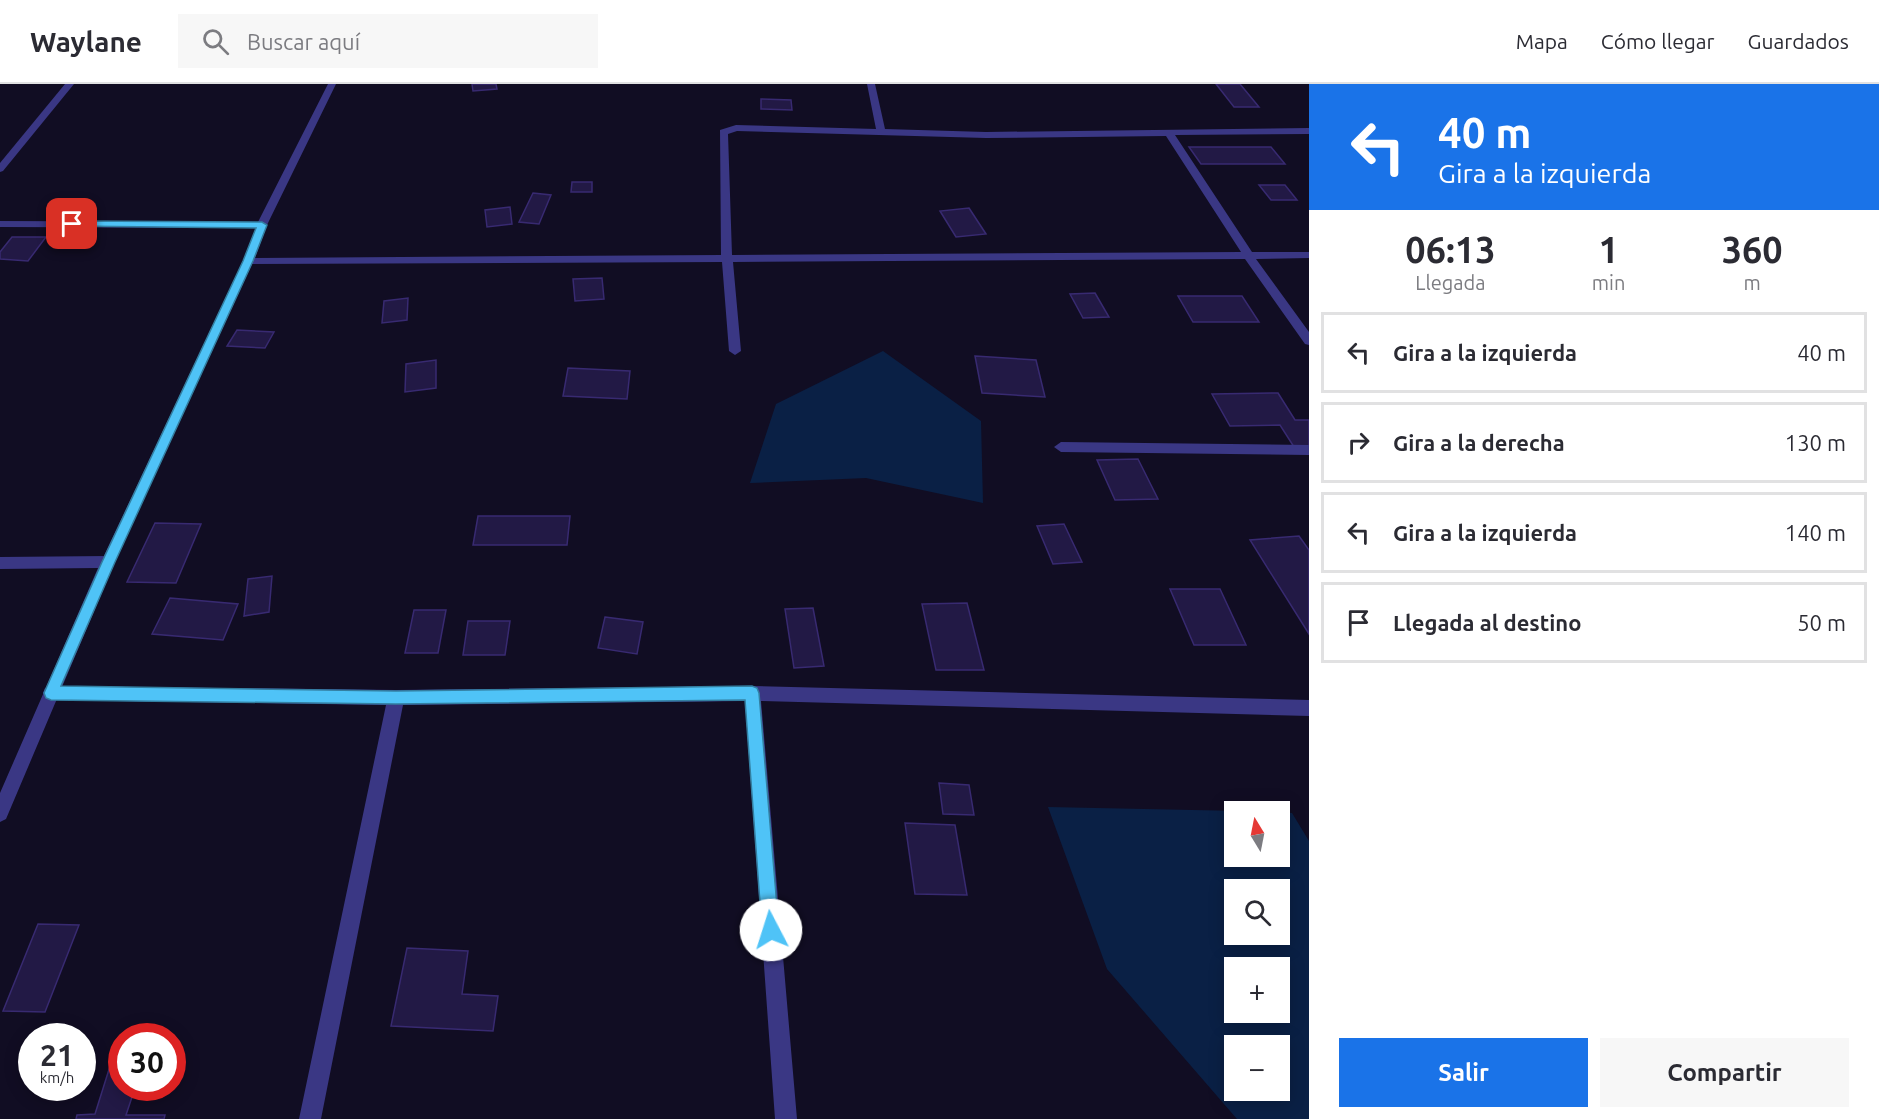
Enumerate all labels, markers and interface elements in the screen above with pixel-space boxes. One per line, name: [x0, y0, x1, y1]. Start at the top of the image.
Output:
search box: [178, 14, 598, 68]
icon: search: [199, 25, 232, 58]
text: Waylane: [30, 26, 142, 57]
text: Buscar aquí: [247, 29, 360, 54]
text: Mapa: [1516, 29, 1568, 53]
text: Cómo llegar: [1601, 29, 1715, 53]
text: Guardados: [1748, 29, 1849, 53]
icon: left: [1339, 108, 1417, 186]
text: 40 m: [1438, 109, 1532, 156]
text: Gira a la izquierda: [1438, 158, 1651, 188]
pin: [46, 198, 97, 249]
icon: arrive: [55, 207, 88, 240]
text: 06:13: [1405, 229, 1495, 270]
text: 1: [1598, 229, 1619, 270]
text: 360: [1722, 229, 1783, 270]
text: Llegada: [1415, 271, 1486, 294]
text: min: [1592, 271, 1625, 294]
text: m: [1744, 271, 1761, 294]
icon: left: [1342, 336, 1375, 369]
text: Gira a la izquierda: [1393, 340, 1577, 365]
text: 40 m: [1797, 340, 1846, 365]
icon: right: [1342, 426, 1375, 459]
text: Gira a la derecha: [1393, 430, 1565, 455]
text: 130 m: [1785, 430, 1846, 455]
icon: left: [1342, 516, 1375, 549]
text: Gira a la izquierda: [1393, 520, 1577, 545]
text: 140 m: [1785, 520, 1846, 545]
icon: arrive: [1342, 606, 1375, 639]
text: Llegada al destino: [1393, 610, 1581, 635]
text: 50 m: [1797, 610, 1846, 635]
north arrow: [1224, 801, 1290, 867]
map controls: [1224, 801, 1290, 1101]
button: search: [1224, 879, 1290, 945]
position arrow: [739, 898, 803, 962]
button: +: [1224, 957, 1290, 1023]
speed limit sign: 30: [108, 1023, 186, 1101]
button: −: [1224, 1035, 1290, 1101]
text: 21: [40, 1038, 74, 1072]
button: Salir: [1339, 1038, 1588, 1107]
button: Compartir: [1600, 1038, 1849, 1107]
text: km/h: [40, 1069, 74, 1086]

